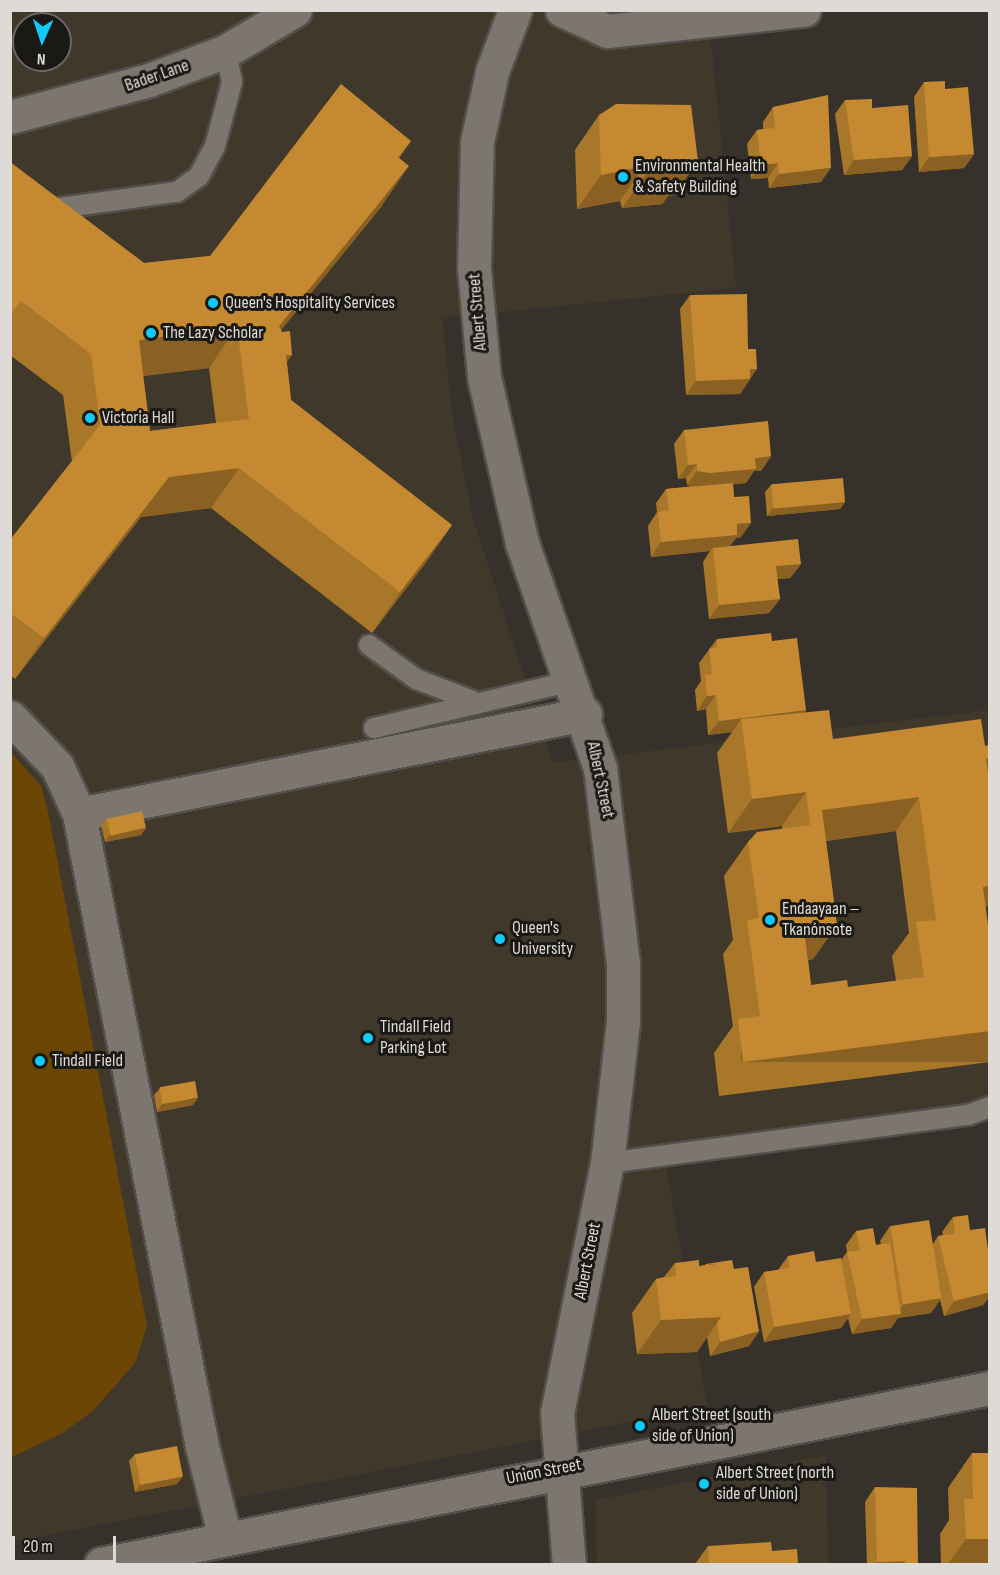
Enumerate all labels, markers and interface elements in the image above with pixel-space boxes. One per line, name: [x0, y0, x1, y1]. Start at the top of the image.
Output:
north arrow: [12, 12, 72, 72]
text: N: [36, 49, 46, 68]
street label: Bader Lane: [122, 55, 192, 97]
place label: Environmental Health & Safety Building: [635, 156, 765, 198]
marker: Environmental Health & Safety Building: [616, 170, 630, 184]
street label: Albert Street: [464, 272, 492, 352]
place label: Queen's Hospitality Services: [225, 292, 395, 314]
marker: Queen's Hospitality Services: [206, 296, 220, 310]
place label: The Lazy Scholar: [163, 322, 263, 344]
marker: The Lazy Scholar: [144, 326, 158, 340]
place label: Victoria Hall: [102, 407, 174, 429]
marker: Victoria Hall: [83, 411, 97, 425]
street label: Albert Street: [581, 740, 619, 820]
place label: Endaayaan – Tkanónsote: [782, 899, 859, 942]
marker: Endaayaan – Tkanónsote: [763, 913, 777, 927]
place label: Queen's University: [512, 918, 573, 960]
marker: Queen's University: [493, 932, 507, 946]
place label: Tindall Field Parking Lot: [380, 1017, 451, 1060]
marker: Tindall Field Parking Lot: [361, 1031, 375, 1045]
place label: Tindall Field: [52, 1050, 123, 1072]
marker: Tindall Field: [33, 1054, 47, 1068]
street label: Albert Street: [570, 1221, 606, 1301]
place label: Albert Street (south side of Union): [652, 1405, 771, 1448]
marker: Albert Street (south side of Union): [633, 1419, 647, 1433]
street label: Union Street: [505, 1454, 583, 1490]
place label: Albert Street (north side of Union): [716, 1463, 834, 1506]
marker: Albert Street (north side of Union): [697, 1477, 711, 1491]
scale bar: [15, 1524, 118, 1562]
text: 20 m: [23, 1536, 53, 1557]

